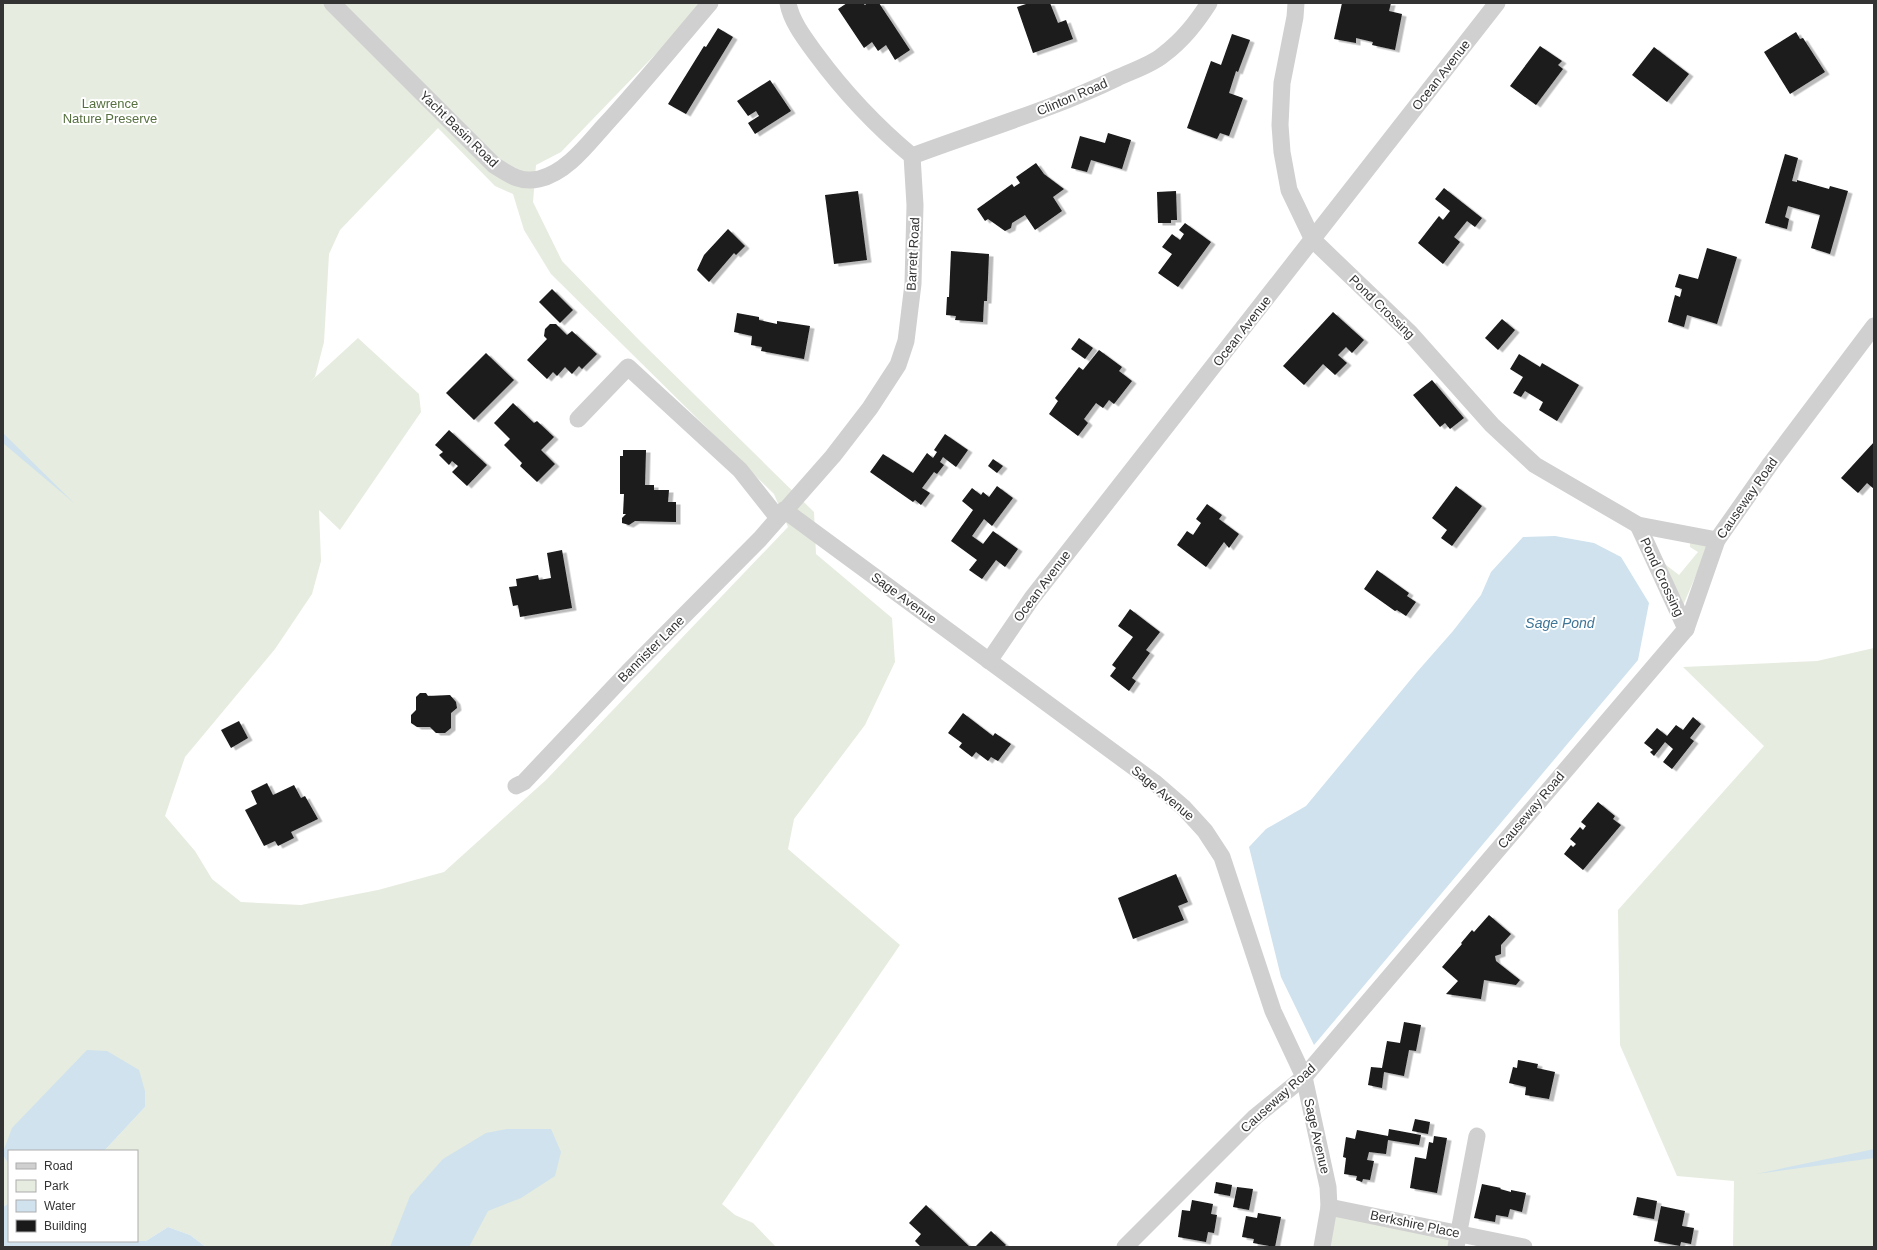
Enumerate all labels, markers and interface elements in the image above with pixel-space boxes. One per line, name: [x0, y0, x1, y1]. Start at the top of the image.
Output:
street label: Ocean Avenue: [1409, 37, 1473, 113]
street label: Clinton Road: [1034, 75, 1110, 119]
street label: Yacht Basin Road: [417, 88, 501, 170]
park label: Lawrence Nature Preserve: [63, 96, 157, 126]
street label: Barrett Road: [904, 217, 922, 291]
street label: Pond Crossing: [1346, 272, 1418, 342]
street label: Ocean Avenue: [1210, 293, 1274, 369]
street label: Causeway Road: [1713, 455, 1781, 541]
street label: Pond Crossing: [1637, 535, 1687, 619]
street label: Ocean Avenue: [1010, 548, 1074, 624]
street label: Sage Avenue: [868, 569, 940, 627]
street label: Bannister Lane: [615, 613, 687, 685]
water label: Sage Pond: [1525, 615, 1596, 631]
street label: Sage Avenue: [1129, 762, 1197, 824]
street label: Causeway Road: [1495, 769, 1567, 851]
street label: Causeway Road: [1238, 1061, 1318, 1135]
street label: Sage Avenue: [1301, 1097, 1333, 1175]
legend: [8, 1150, 138, 1242]
text: Road: [44, 1159, 73, 1173]
text: Park: [44, 1179, 70, 1193]
text: Water: [44, 1199, 76, 1213]
street label: Berkshire Place: [1369, 1207, 1461, 1241]
text: Building: [44, 1219, 87, 1233]

